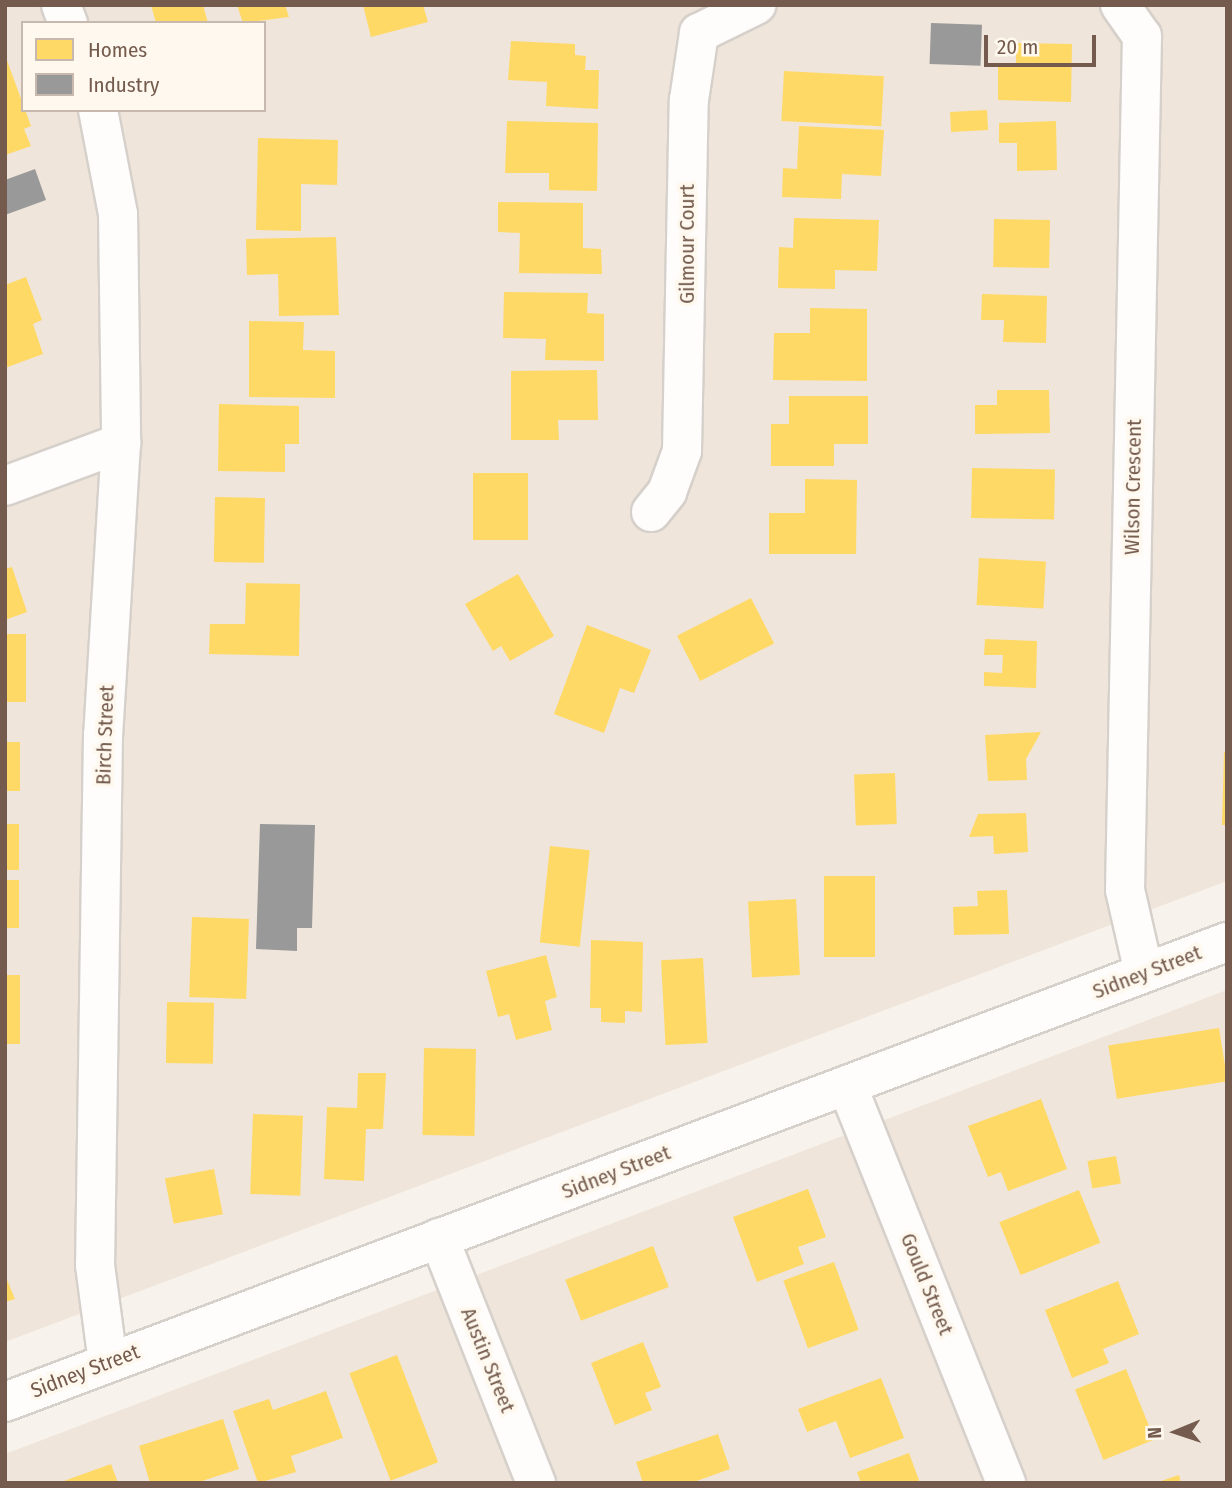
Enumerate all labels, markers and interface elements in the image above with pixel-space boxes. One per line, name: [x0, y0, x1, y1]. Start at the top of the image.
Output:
legend: [21, 21, 266, 112]
scale bar: [987, 21, 1099, 65]
text: 20 m: [997, 34, 1038, 60]
text: Homes: [88, 37, 147, 63]
text: Industry: [88, 72, 159, 98]
street label: Gilmour Court: [674, 184, 700, 304]
street label: Wilson Crescent: [1119, 419, 1147, 555]
street label: Birch Street: [91, 685, 119, 785]
street label: Sidney Street: [1089, 940, 1205, 1004]
street label: Sidney Street: [558, 1140, 674, 1204]
street label: Gould Street: [895, 1230, 959, 1338]
street label: Austin Street: [456, 1304, 520, 1416]
street label: Sidney Street: [27, 1339, 143, 1403]
north arrow: [1141, 1397, 1211, 1467]
text: N: [1143, 1427, 1166, 1439]

